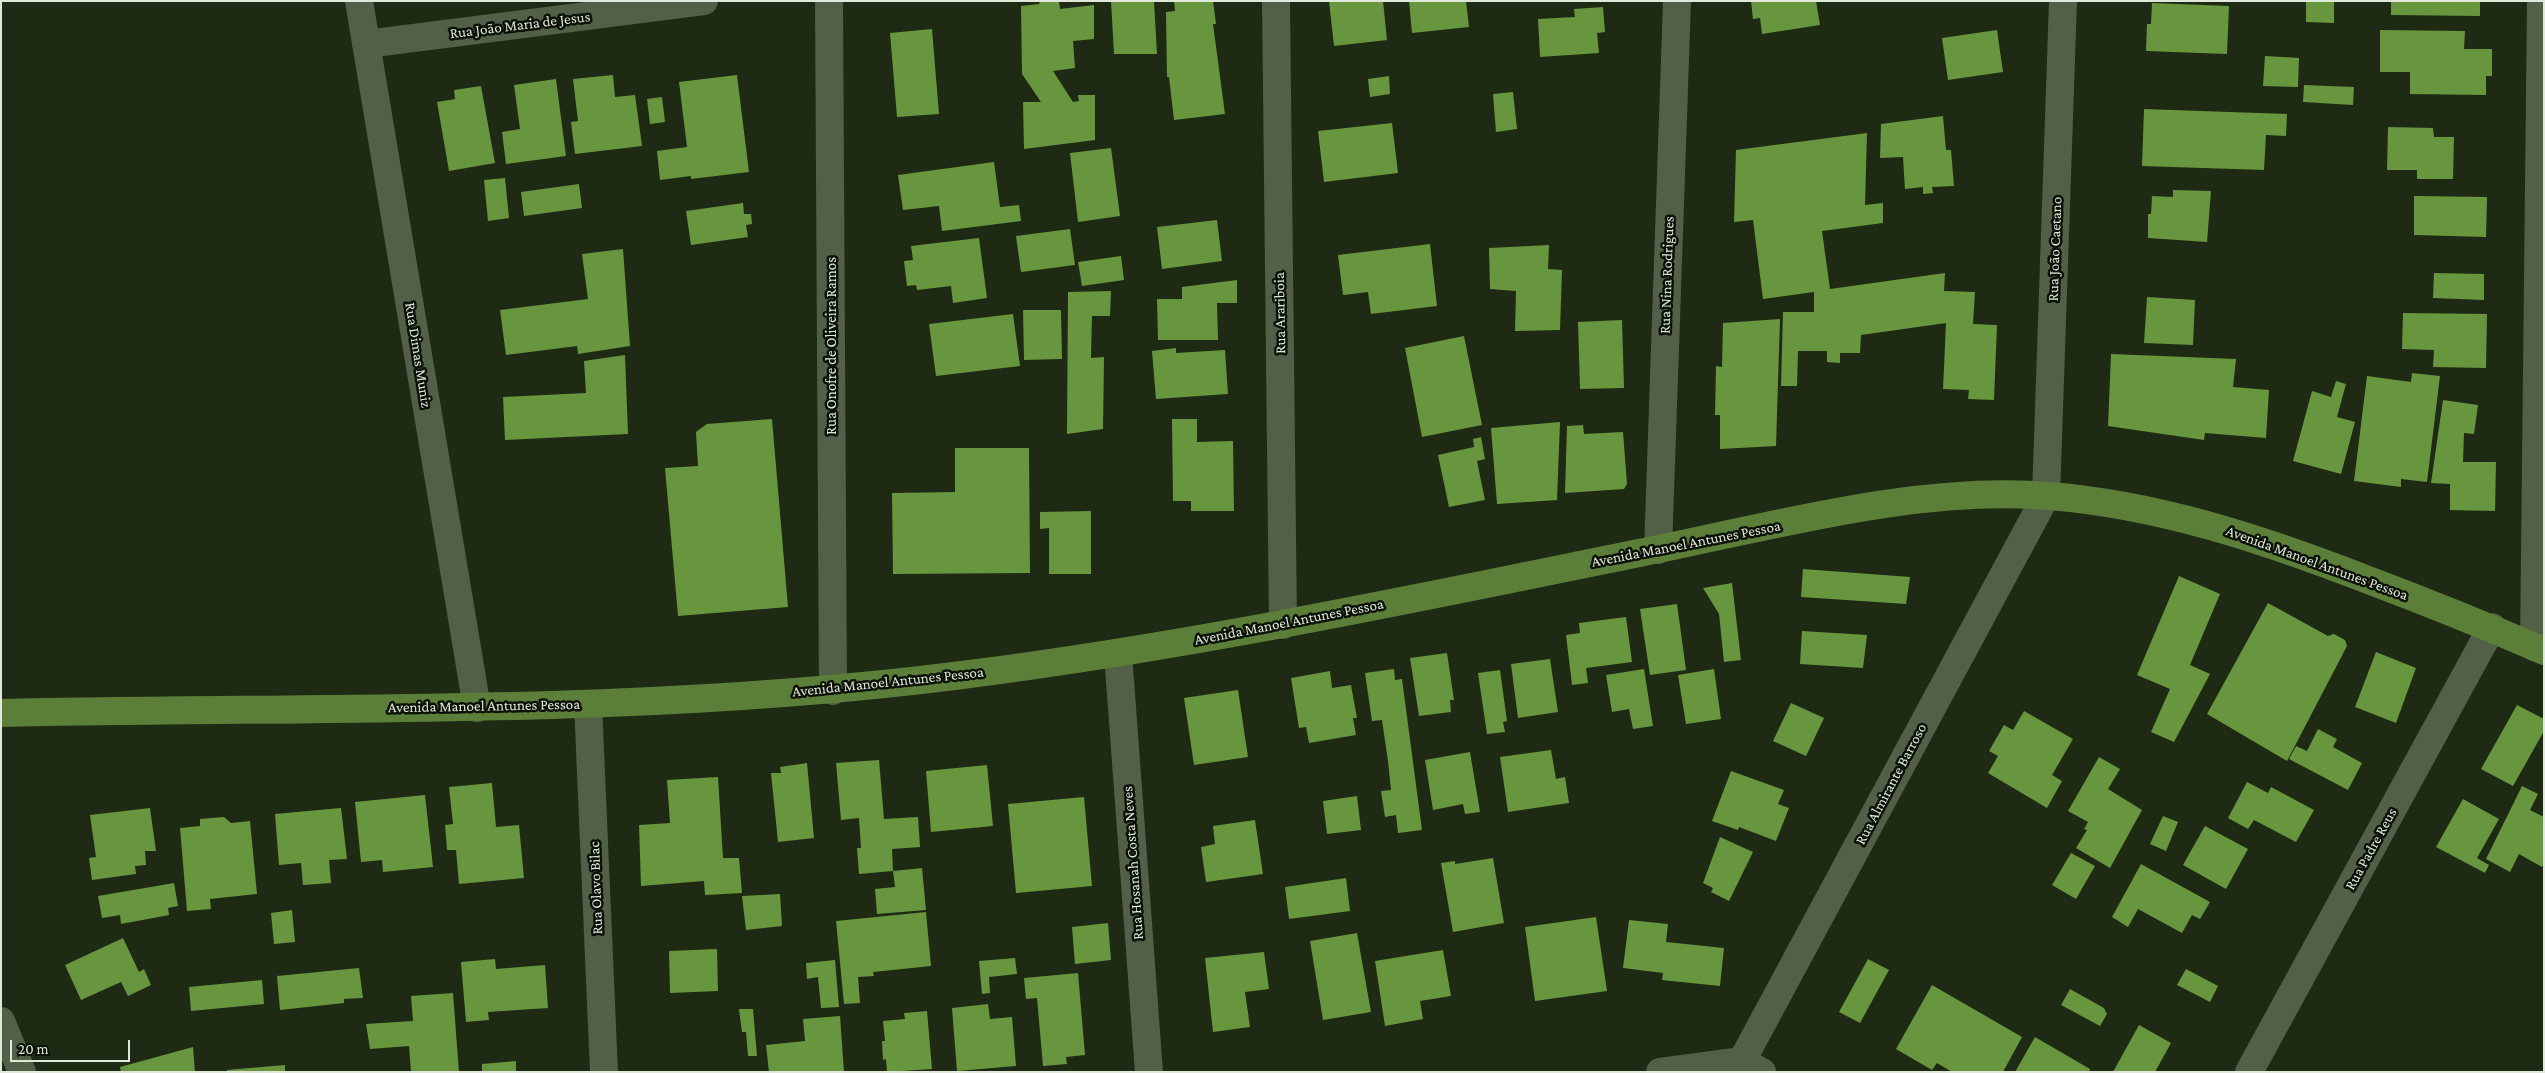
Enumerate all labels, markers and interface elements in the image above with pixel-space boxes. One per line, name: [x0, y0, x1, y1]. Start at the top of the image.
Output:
street label: Rua João Maria de Jesus: [449, 7, 591, 43]
street label: Rua João Caetano: [2044, 196, 2066, 302]
street label: Rua Nina Rodrigues: [1656, 216, 1678, 334]
street label: Rua Onofre de Oliveira Ramos: [822, 257, 840, 435]
street label: Rua Arariboia: [1270, 272, 1290, 354]
street label: Rua Dimas Muniz: [401, 301, 435, 409]
street label: Avenida Manoel Antunes Pessoa: [1590, 517, 1782, 571]
street label: Avenida Manoel Antunes Pessoa: [2224, 522, 2410, 604]
street label: Avenida Manoel Antunes Pessoa: [1193, 595, 1385, 649]
street label: Avenida Manoel Antunes Pessoa: [791, 663, 985, 701]
street label: Avenida Manoel Antunes Pessoa: [388, 695, 580, 717]
street label: Rua Almirante Barroso: [1851, 720, 1931, 848]
street label: Rua Hosanah Costa Neves: [1119, 785, 1147, 941]
street label: Rua Padre Reus: [2341, 805, 2401, 893]
street label: Rua Olavo Bilac: [585, 841, 607, 935]
scale bar: [12, 1030, 132, 1062]
text: 20 m: [18, 1041, 49, 1057]

